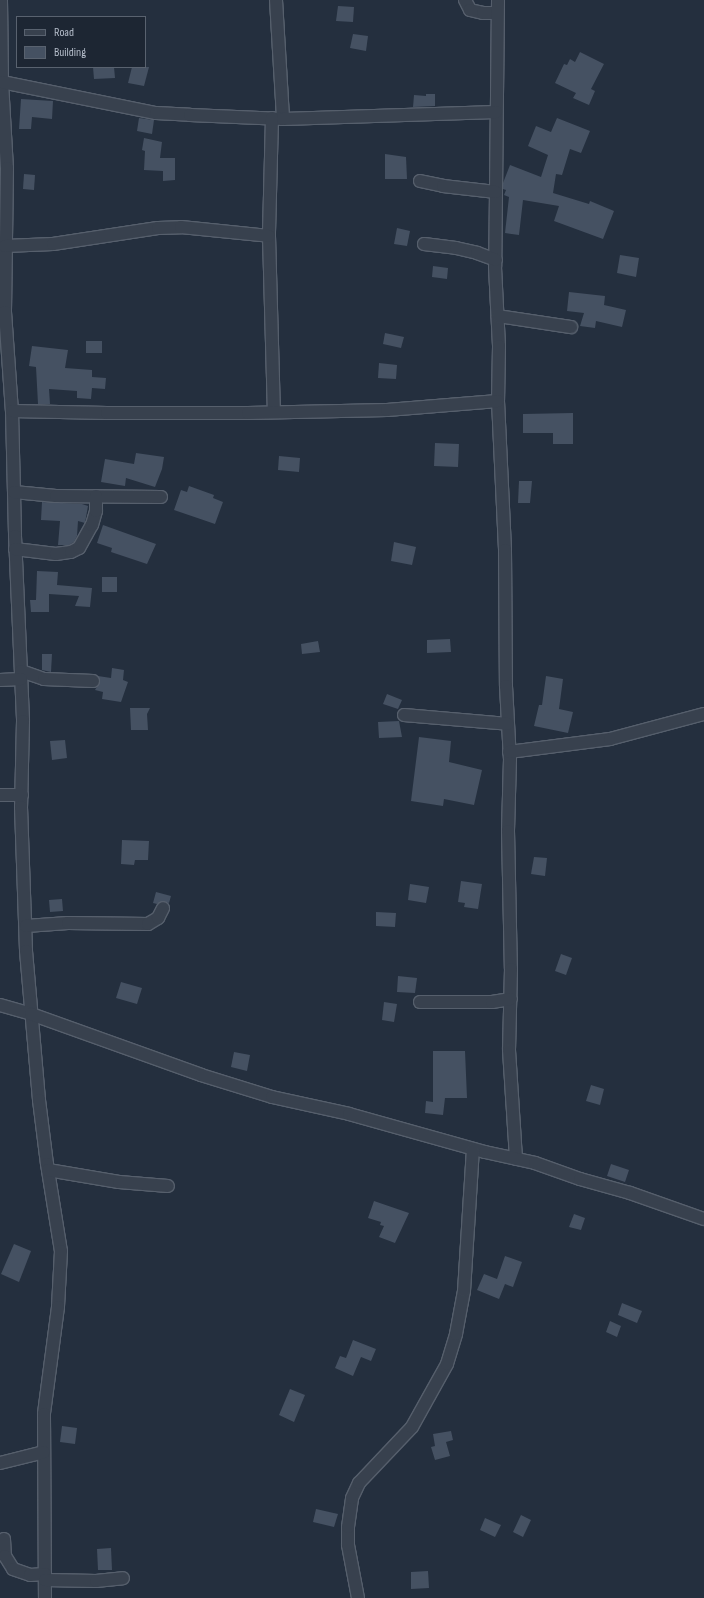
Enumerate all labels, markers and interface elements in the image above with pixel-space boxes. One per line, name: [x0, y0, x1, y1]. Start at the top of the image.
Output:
legend: [16, 16, 146, 68]
text: Road: [54, 25, 74, 40]
text: Building: [54, 45, 86, 60]

